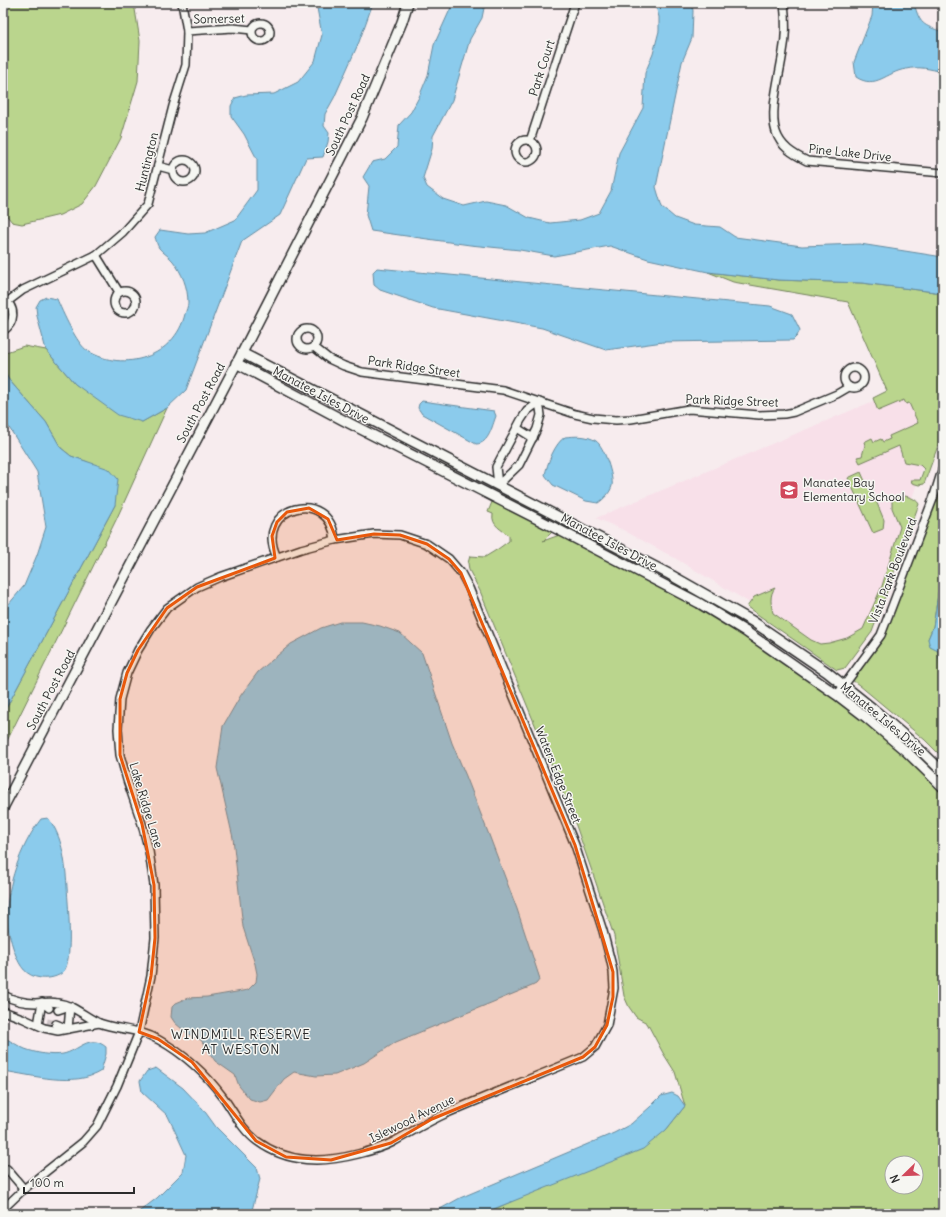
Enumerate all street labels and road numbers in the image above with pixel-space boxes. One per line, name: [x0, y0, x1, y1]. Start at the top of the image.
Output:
street label: Somerset: [193, 11, 245, 26]
street label: Park Court: [525, 38, 558, 98]
street label: South Post Road: [322, 72, 373, 158]
street label: Huntington: [132, 131, 161, 193]
street label: Pine Lake Drive: [808, 141, 892, 164]
street label: Park Ridge Street: [367, 353, 461, 380]
street label: South Post Road: [173, 360, 228, 445]
street label: Manatee Isles Drive: [271, 363, 372, 426]
street label: Park Ridge Street: [685, 391, 779, 410]
street label: Manatee Isles Drive: [559, 510, 660, 573]
street label: Vista Park Boulevard: [865, 516, 920, 626]
street label: South Post Road: [23, 647, 78, 732]
street label: Manatee Isles Drive: [838, 679, 929, 759]
street label: Waters Edge Street: [532, 724, 585, 825]
street label: Lake Ridge Lane: [126, 760, 167, 849]
street label: Islewood Avenue: [367, 1091, 457, 1146]

